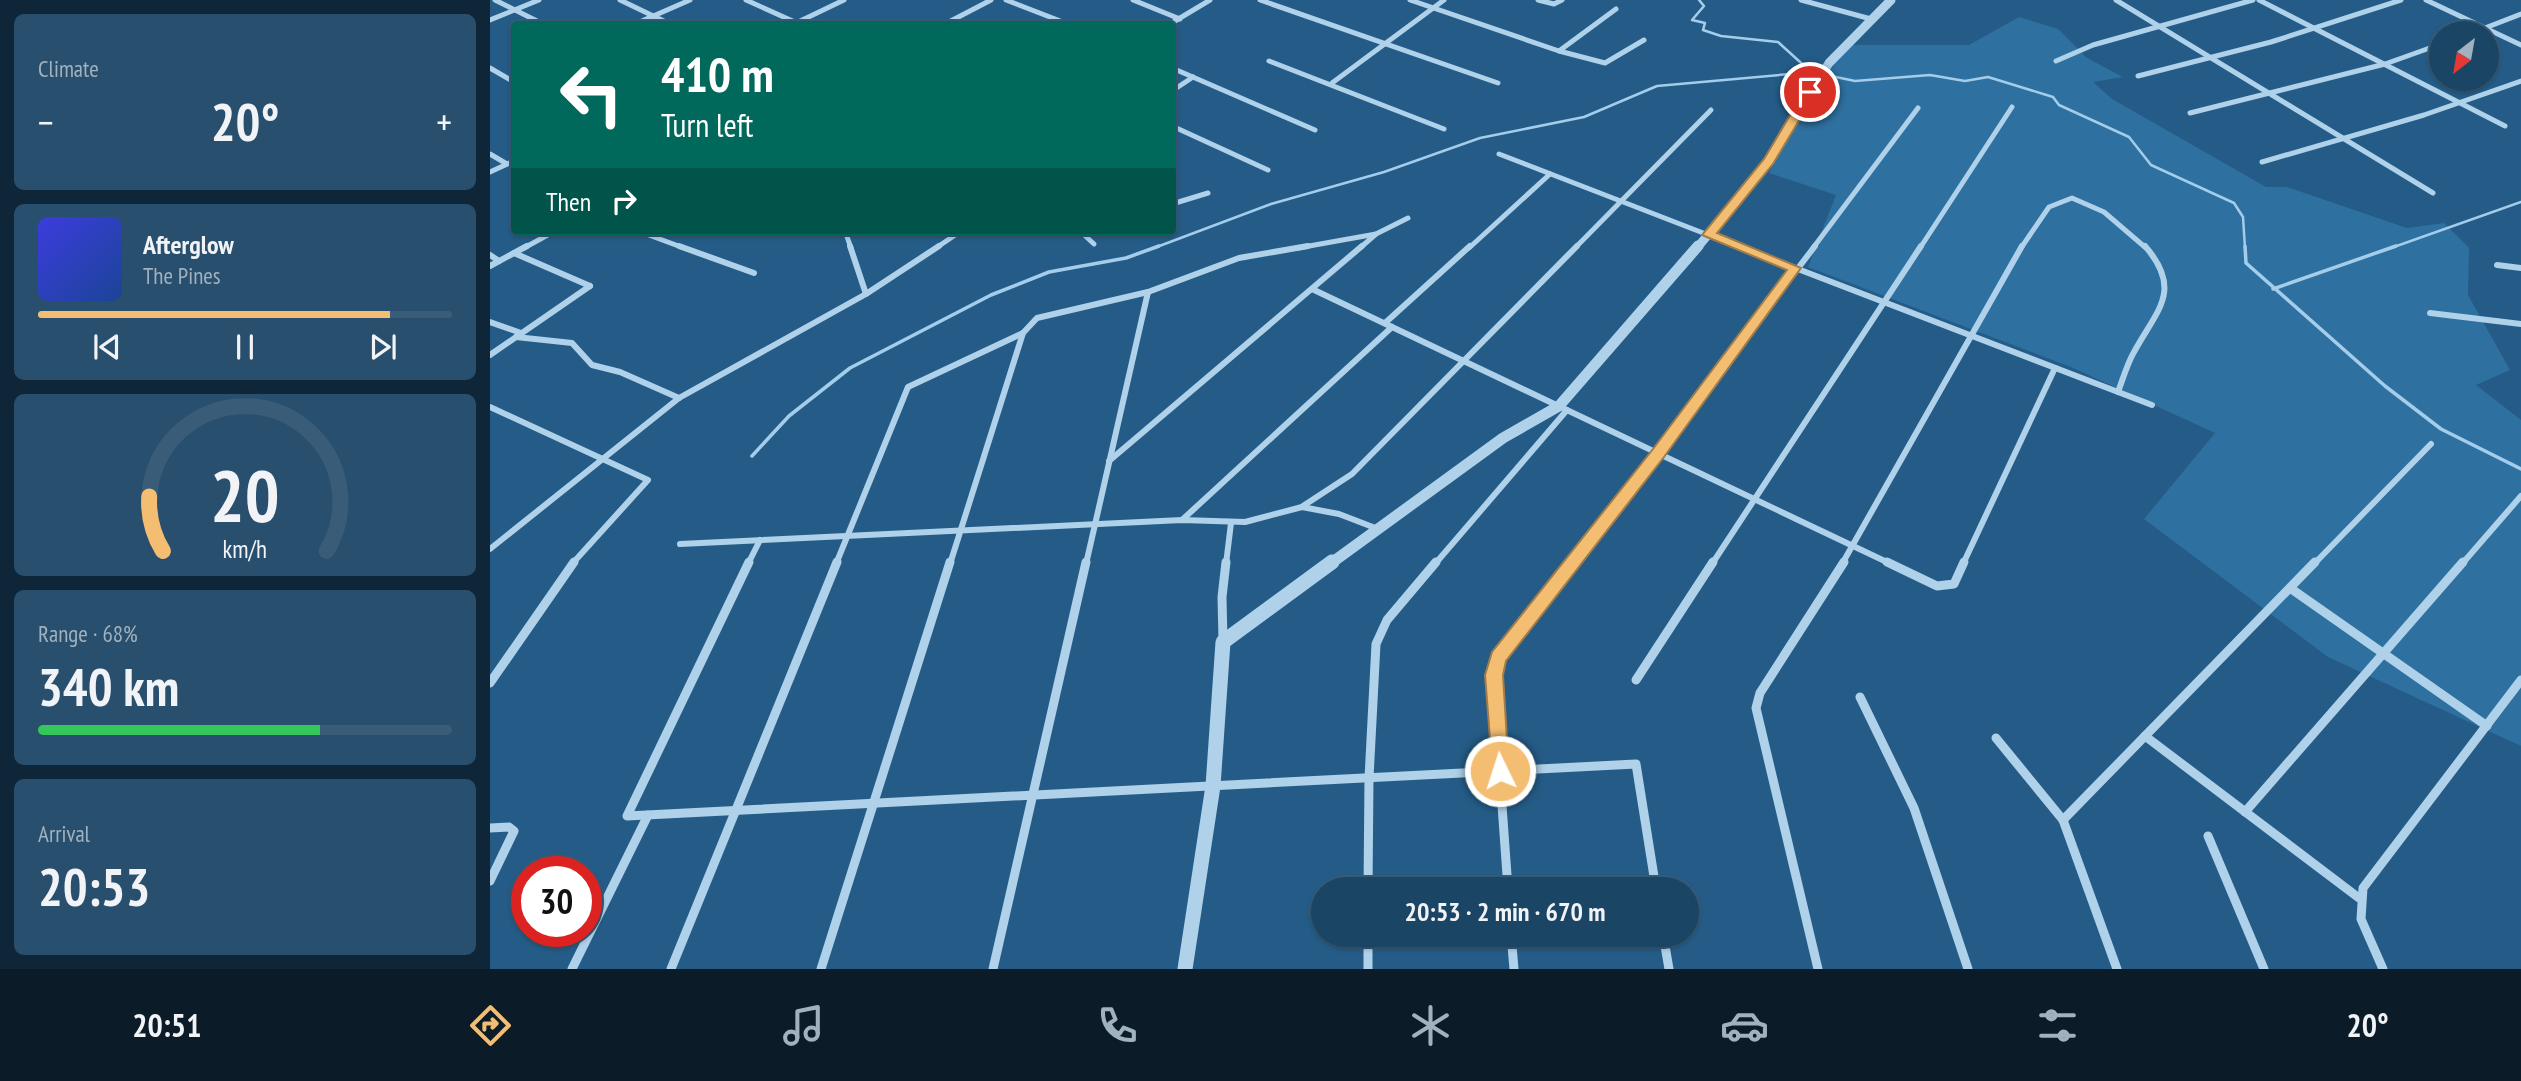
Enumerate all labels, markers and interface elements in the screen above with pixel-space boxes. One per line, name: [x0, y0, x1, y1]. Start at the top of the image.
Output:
north arrow: [2429, 21, 2499, 91]
map controls: [2429, 21, 2499, 91]
text: 410 m: [661, 42, 774, 106]
icon: left: [546, 49, 637, 140]
text: Climate: [38, 54, 99, 83]
pin: [1780, 62, 1840, 122]
icon: arrive: [1791, 73, 1829, 111]
text: 20°: [211, 88, 279, 155]
text: −: [38, 97, 54, 146]
text: +: [436, 97, 452, 146]
text: Turn left: [661, 104, 753, 146]
icon: right: [605, 182, 643, 220]
text: Then: [546, 185, 591, 218]
text: Afterglow: [143, 228, 234, 261]
text: The Pines: [143, 261, 221, 290]
icon: previous: [88, 328, 126, 366]
icon: pause: [226, 328, 264, 366]
icon: next: [364, 328, 402, 366]
text: 20: [210, 447, 280, 541]
text: km/h: [223, 532, 267, 564]
text: Range · 68%: [38, 619, 138, 648]
text: 340 km: [38, 653, 179, 720]
position arrow: [1463, 734, 1537, 808]
text: Arrival: [38, 819, 90, 848]
text: 20:53: [38, 853, 150, 920]
speed limit sign: 30: [511, 856, 602, 947]
text: 20:53 · 2 min · 670 m: [1405, 895, 1605, 928]
icon: directions: [466, 1001, 515, 1050]
icon: music: [779, 1001, 828, 1050]
icon: phone: [1093, 1001, 1142, 1050]
icon: climate: [1406, 1001, 1455, 1050]
icon: car: [1720, 1001, 1769, 1050]
icon: filters: [2033, 1001, 2082, 1050]
text: 20:51: [132, 1004, 201, 1046]
text: 20°: [2347, 1004, 2389, 1046]

